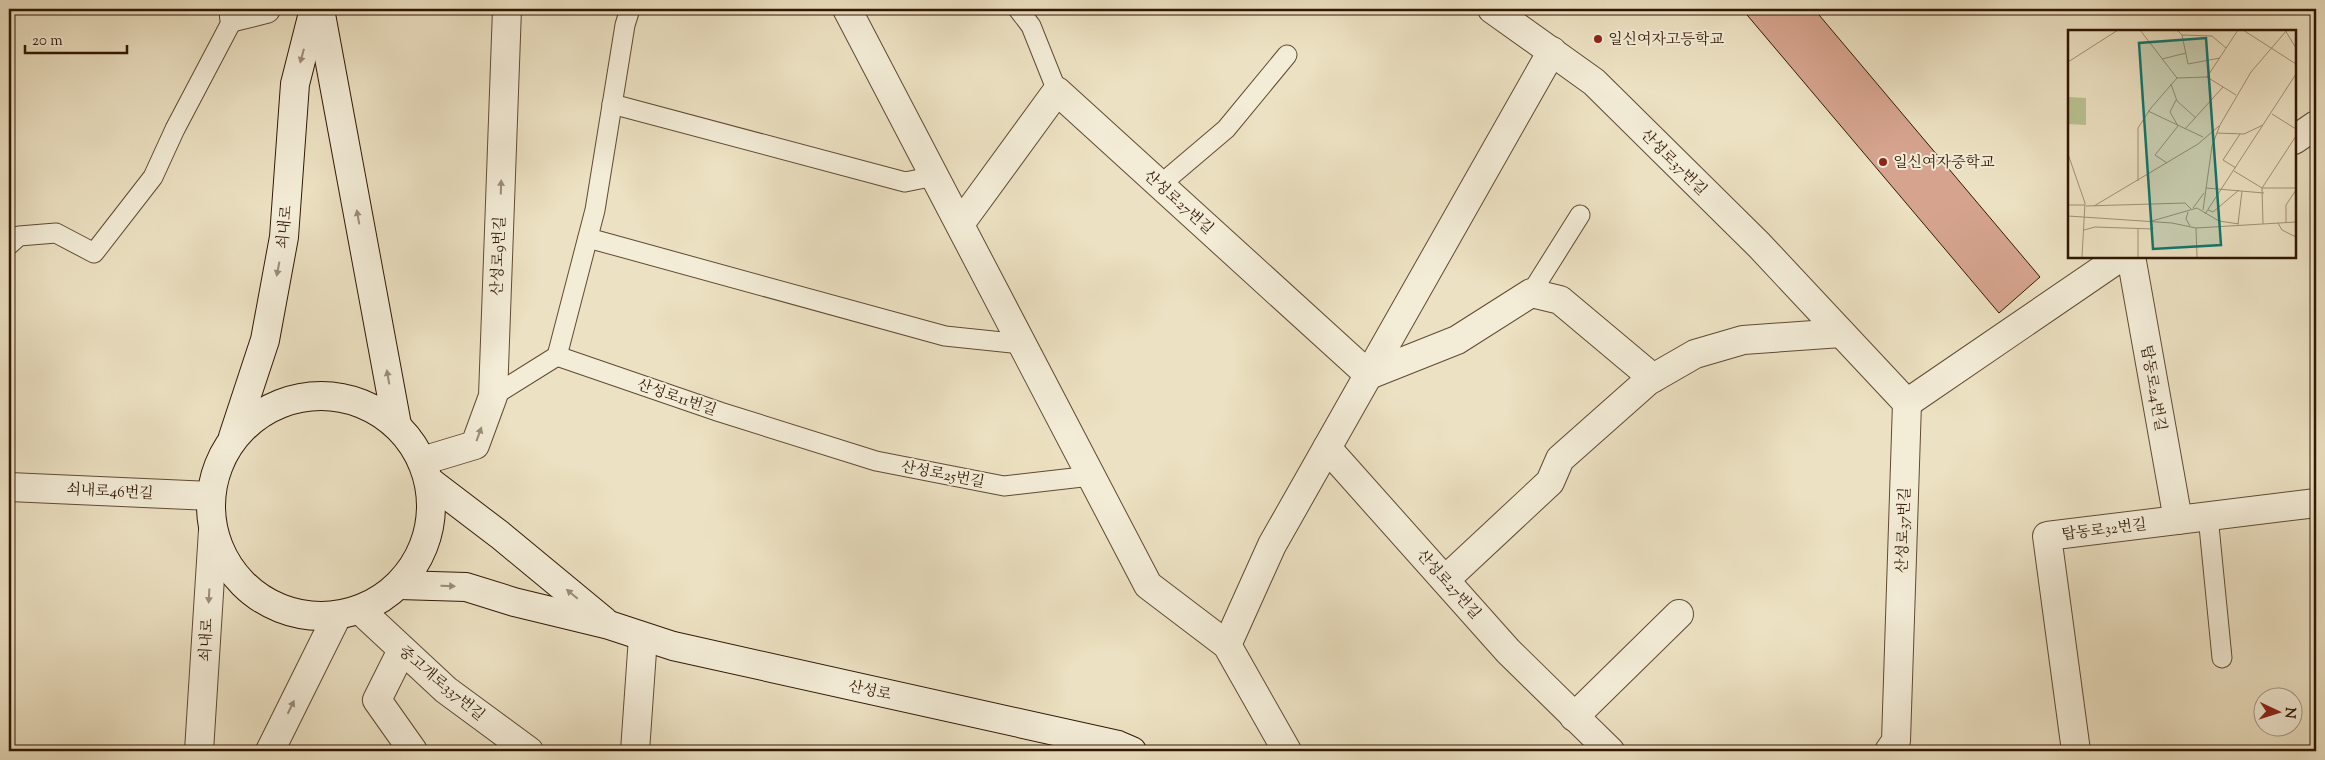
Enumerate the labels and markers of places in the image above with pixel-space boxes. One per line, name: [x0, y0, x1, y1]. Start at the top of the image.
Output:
place label: 일신여자고등학교: [1608, 30, 1724, 51]
marker: 일신여자고등학교: [1592, 33, 1604, 45]
place label: 일신여자중학교: [1893, 153, 1995, 174]
marker: 일신여자중학교: [1877, 156, 1889, 168]

